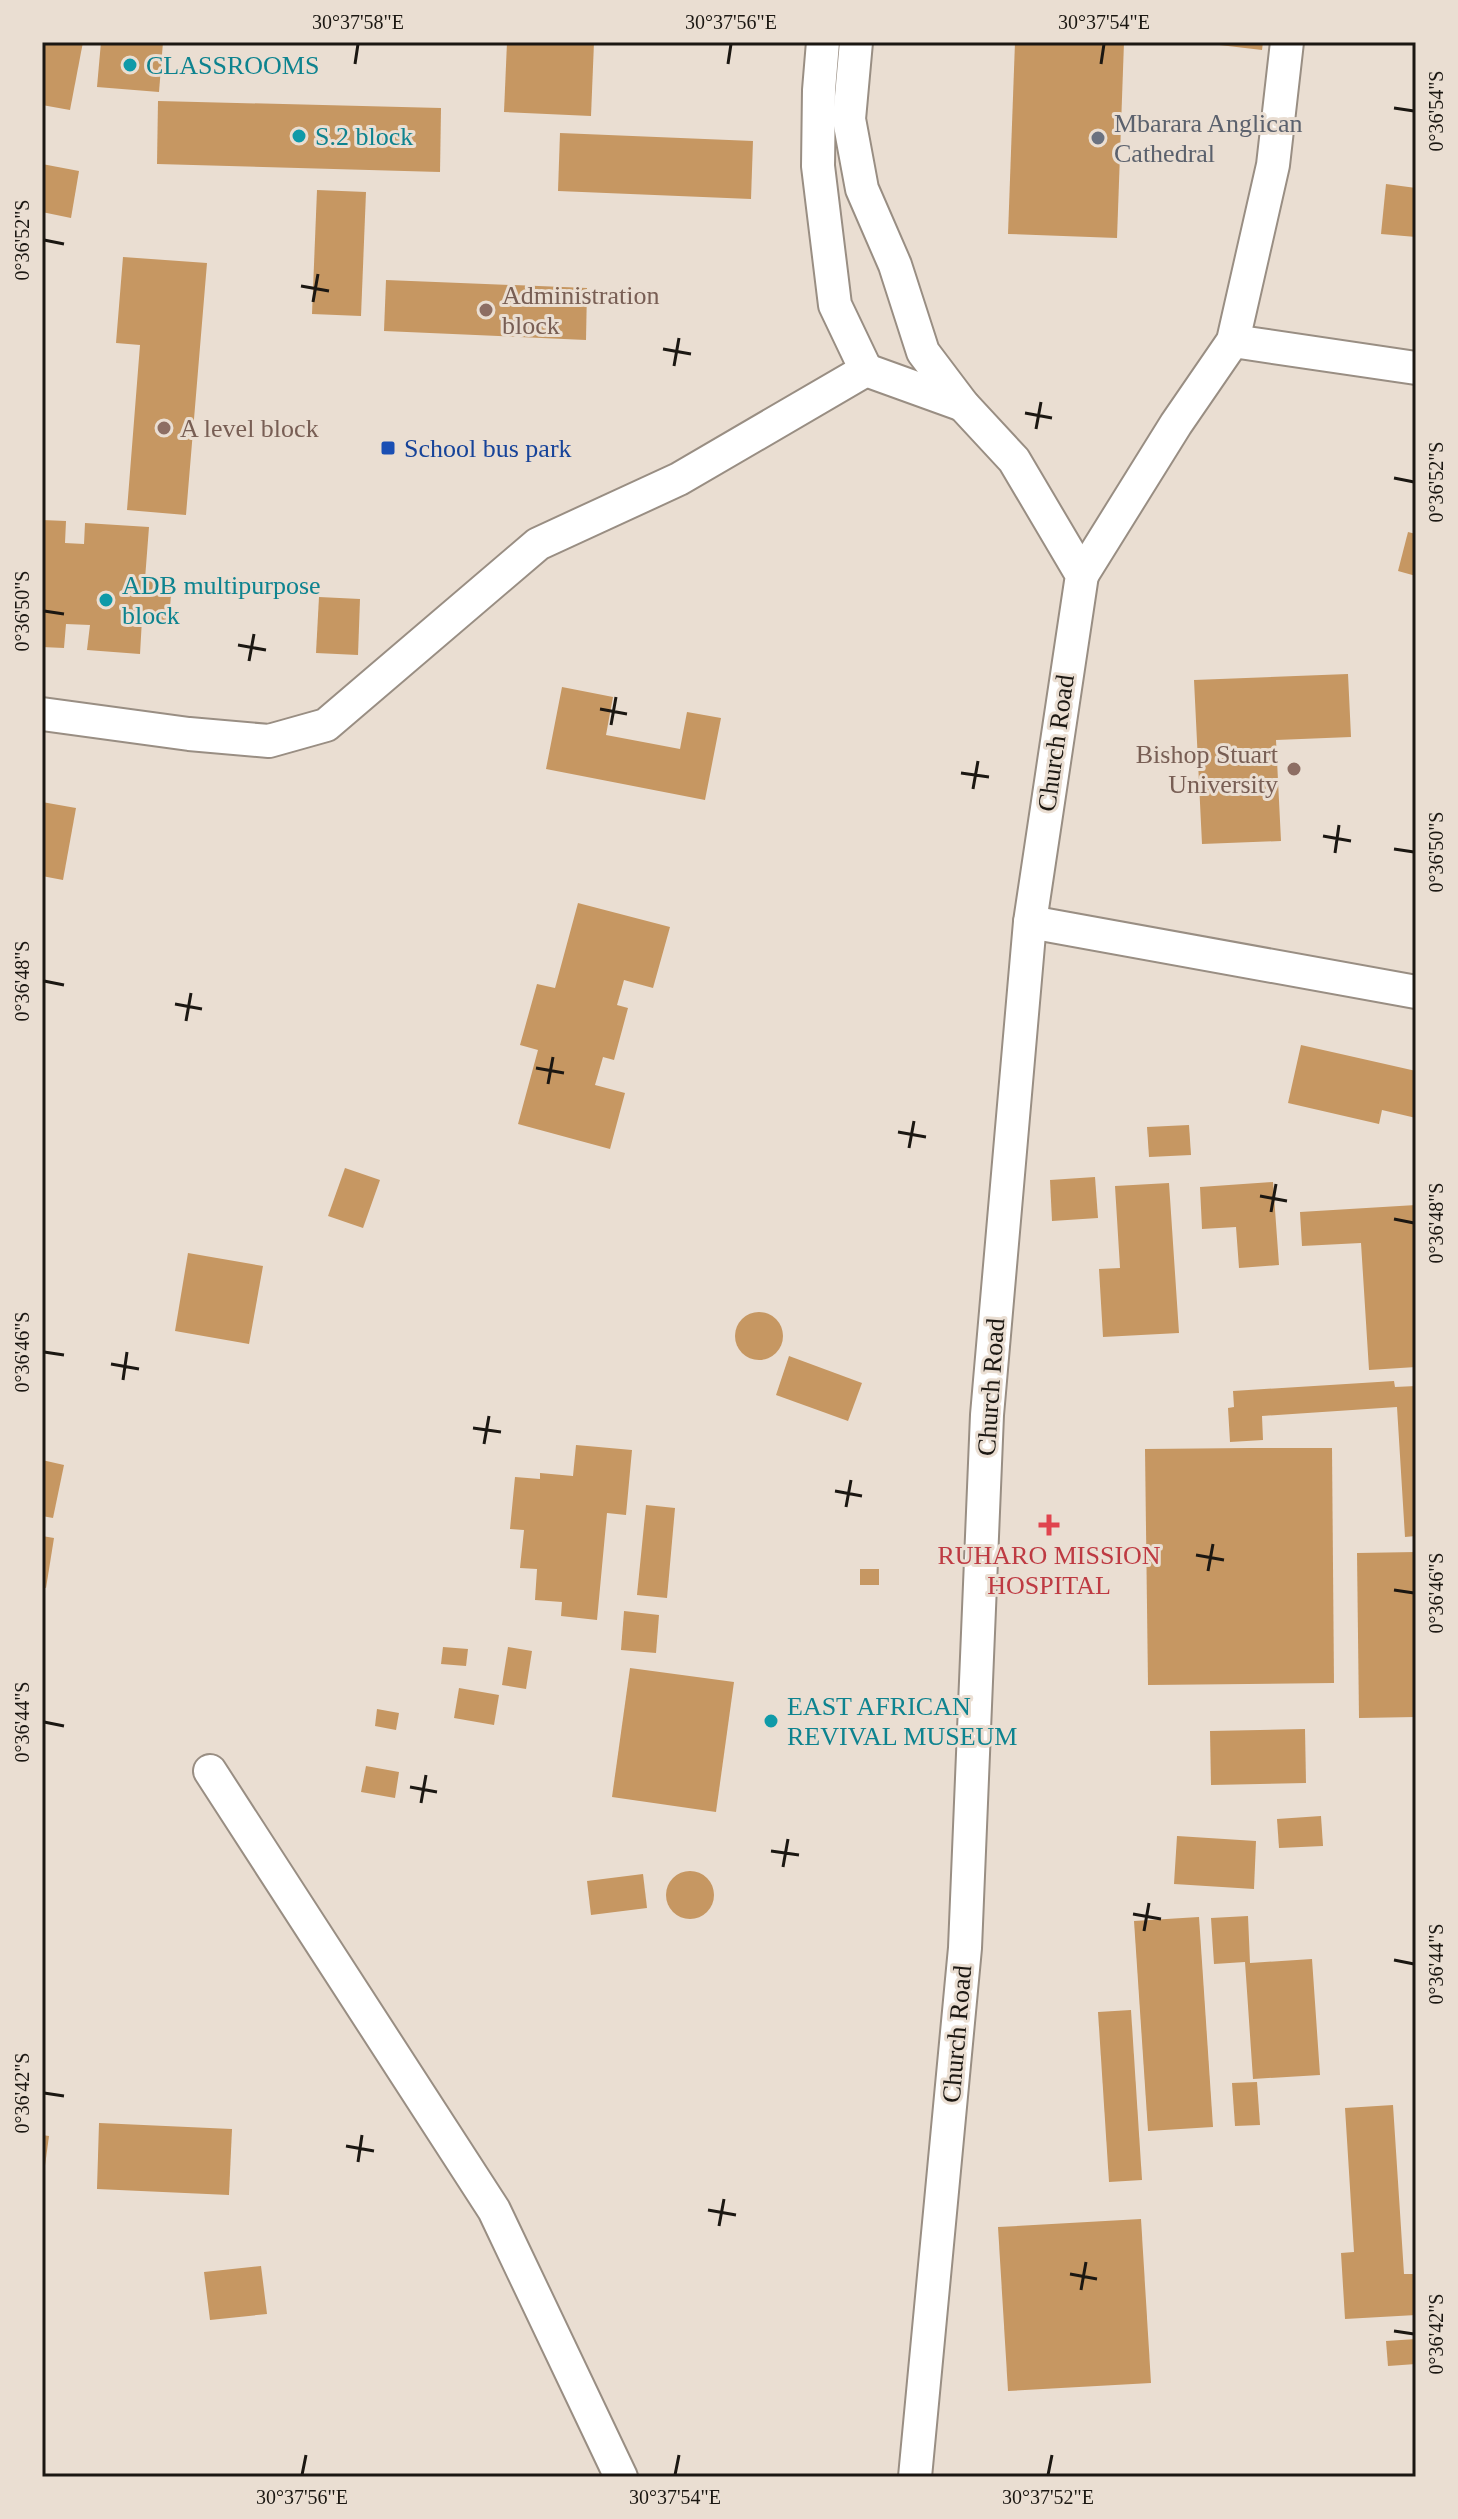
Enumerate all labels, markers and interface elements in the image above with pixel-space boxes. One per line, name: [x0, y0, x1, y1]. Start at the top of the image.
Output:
text: 30°37'58"E: [312, 11, 404, 33]
text: 30°37'56"E: [685, 11, 777, 33]
text: 30°37'54"E: [1058, 11, 1150, 33]
place label: CLASSROOMS: [146, 51, 319, 80]
marker: CLASSROOMS: [121, 56, 139, 74]
text: 0°36'54"S: [1425, 71, 1447, 151]
place label: Mbarara Anglican Cathedral: [1114, 109, 1302, 168]
place label: S.2 block: [315, 122, 413, 151]
marker: S.2 block: [290, 127, 308, 145]
marker: Mbarara Anglican Cathedral: [1089, 129, 1107, 147]
text: 0°36'52"S: [11, 200, 33, 280]
place label: Administration block: [502, 281, 659, 340]
marker: Administration block: [477, 301, 495, 319]
place label: A level block: [180, 414, 319, 443]
marker: A level block: [155, 419, 173, 437]
place label: School bus park: [404, 434, 572, 463]
marker: School bus park: [379, 439, 397, 457]
text: 0°36'52"S: [1425, 442, 1447, 522]
text: 0°36'50"S: [11, 571, 33, 651]
place label: ADB multipurpose block: [122, 571, 321, 630]
marker: ADB multipurpose block: [97, 591, 115, 609]
street label: Church Road: [1032, 673, 1080, 813]
place label: Bishop Stuart University: [1136, 740, 1279, 799]
marker: Bishop Stuart University: [1285, 760, 1303, 778]
text: 0°36'50"S: [1425, 812, 1447, 892]
text: 0°36'48"S: [11, 941, 33, 1021]
text: 0°36'48"S: [1425, 1183, 1447, 1263]
text: 0°36'46"S: [11, 1312, 33, 1392]
street label: Church Road: [972, 1317, 1010, 1457]
marker: RUHARO MISSION HOSPITAL: [1038, 1514, 1060, 1536]
place label: RUHARO MISSION HOSPITAL: [937, 1541, 1161, 1600]
text: 0°36'46"S: [1425, 1553, 1447, 1633]
text: 0°36'44"S: [11, 1682, 33, 1762]
place label: EAST AFRICAN REVIVAL MUSEUM: [787, 1692, 1017, 1751]
marker: EAST AFRICAN REVIVAL MUSEUM: [762, 1712, 780, 1730]
text: 0°36'44"S: [1425, 1924, 1447, 2004]
street label: Church Road: [937, 1964, 977, 2104]
text: 0°36'42"S: [11, 2053, 33, 2133]
text: 0°36'42"S: [1425, 2294, 1447, 2374]
text: 30°37'56"E: [256, 2486, 348, 2508]
text: 30°37'54"E: [629, 2486, 721, 2508]
text: 30°37'52"E: [1002, 2486, 1094, 2508]

